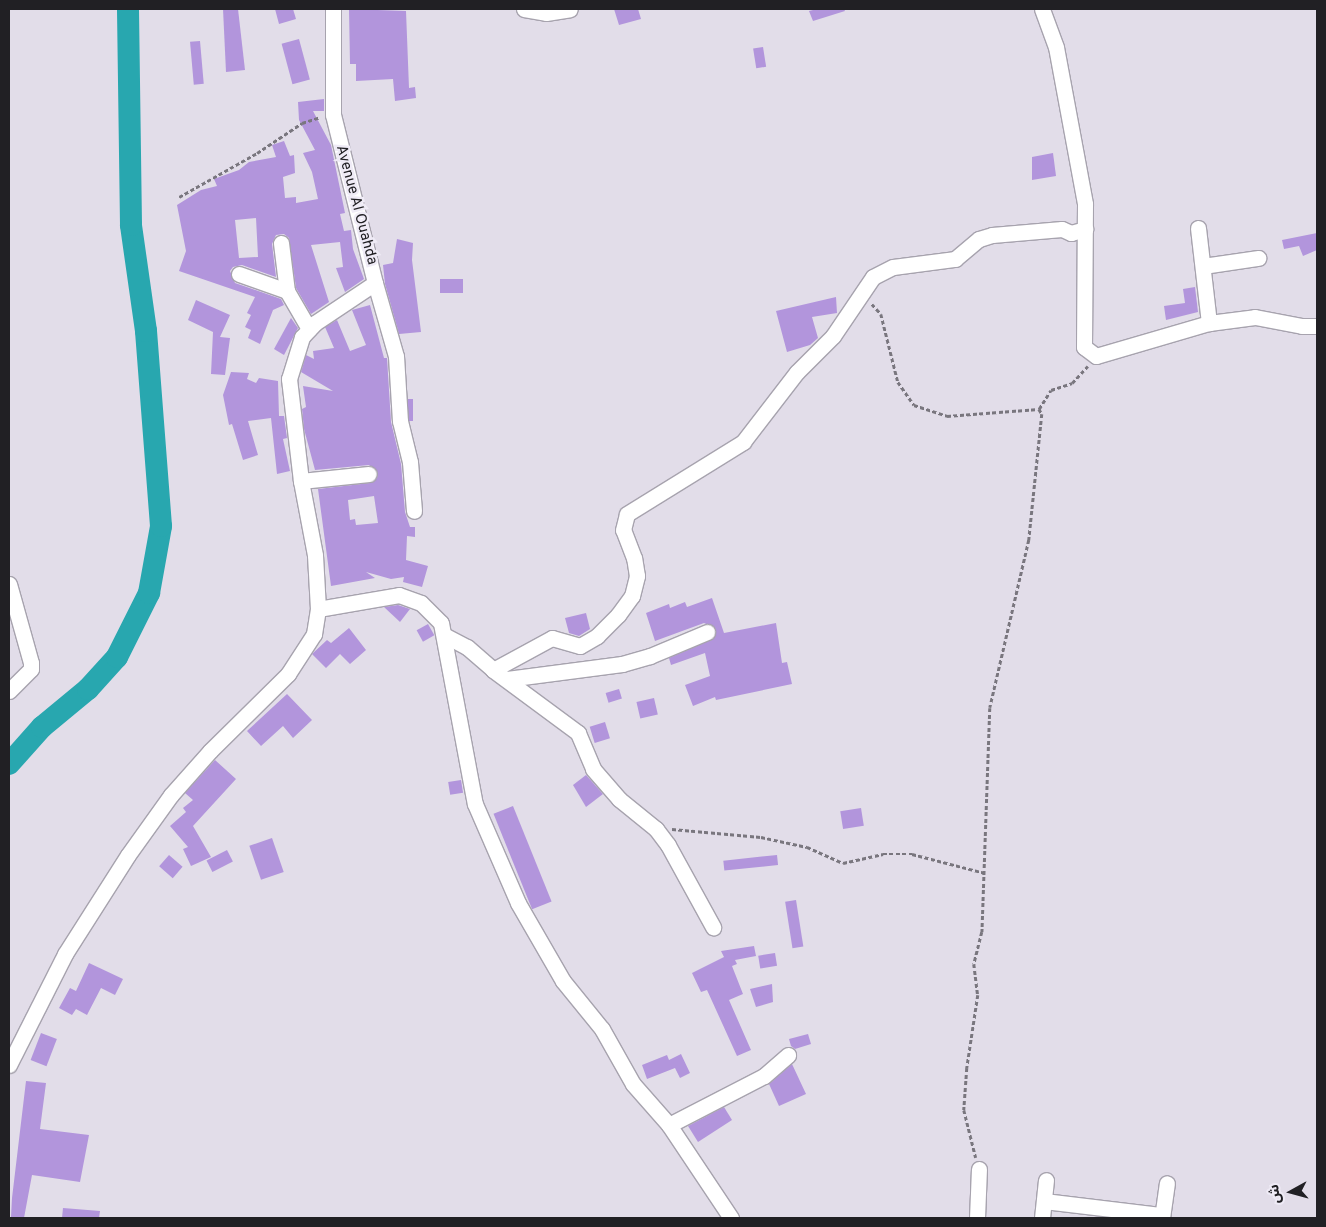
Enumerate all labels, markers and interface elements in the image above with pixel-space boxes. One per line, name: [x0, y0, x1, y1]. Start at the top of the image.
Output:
street label: Avenue Al Ouahda: [331, 143, 381, 267]
north arrow: [1266, 1167, 1316, 1217]
text: ش: [1266, 1183, 1285, 1204]

